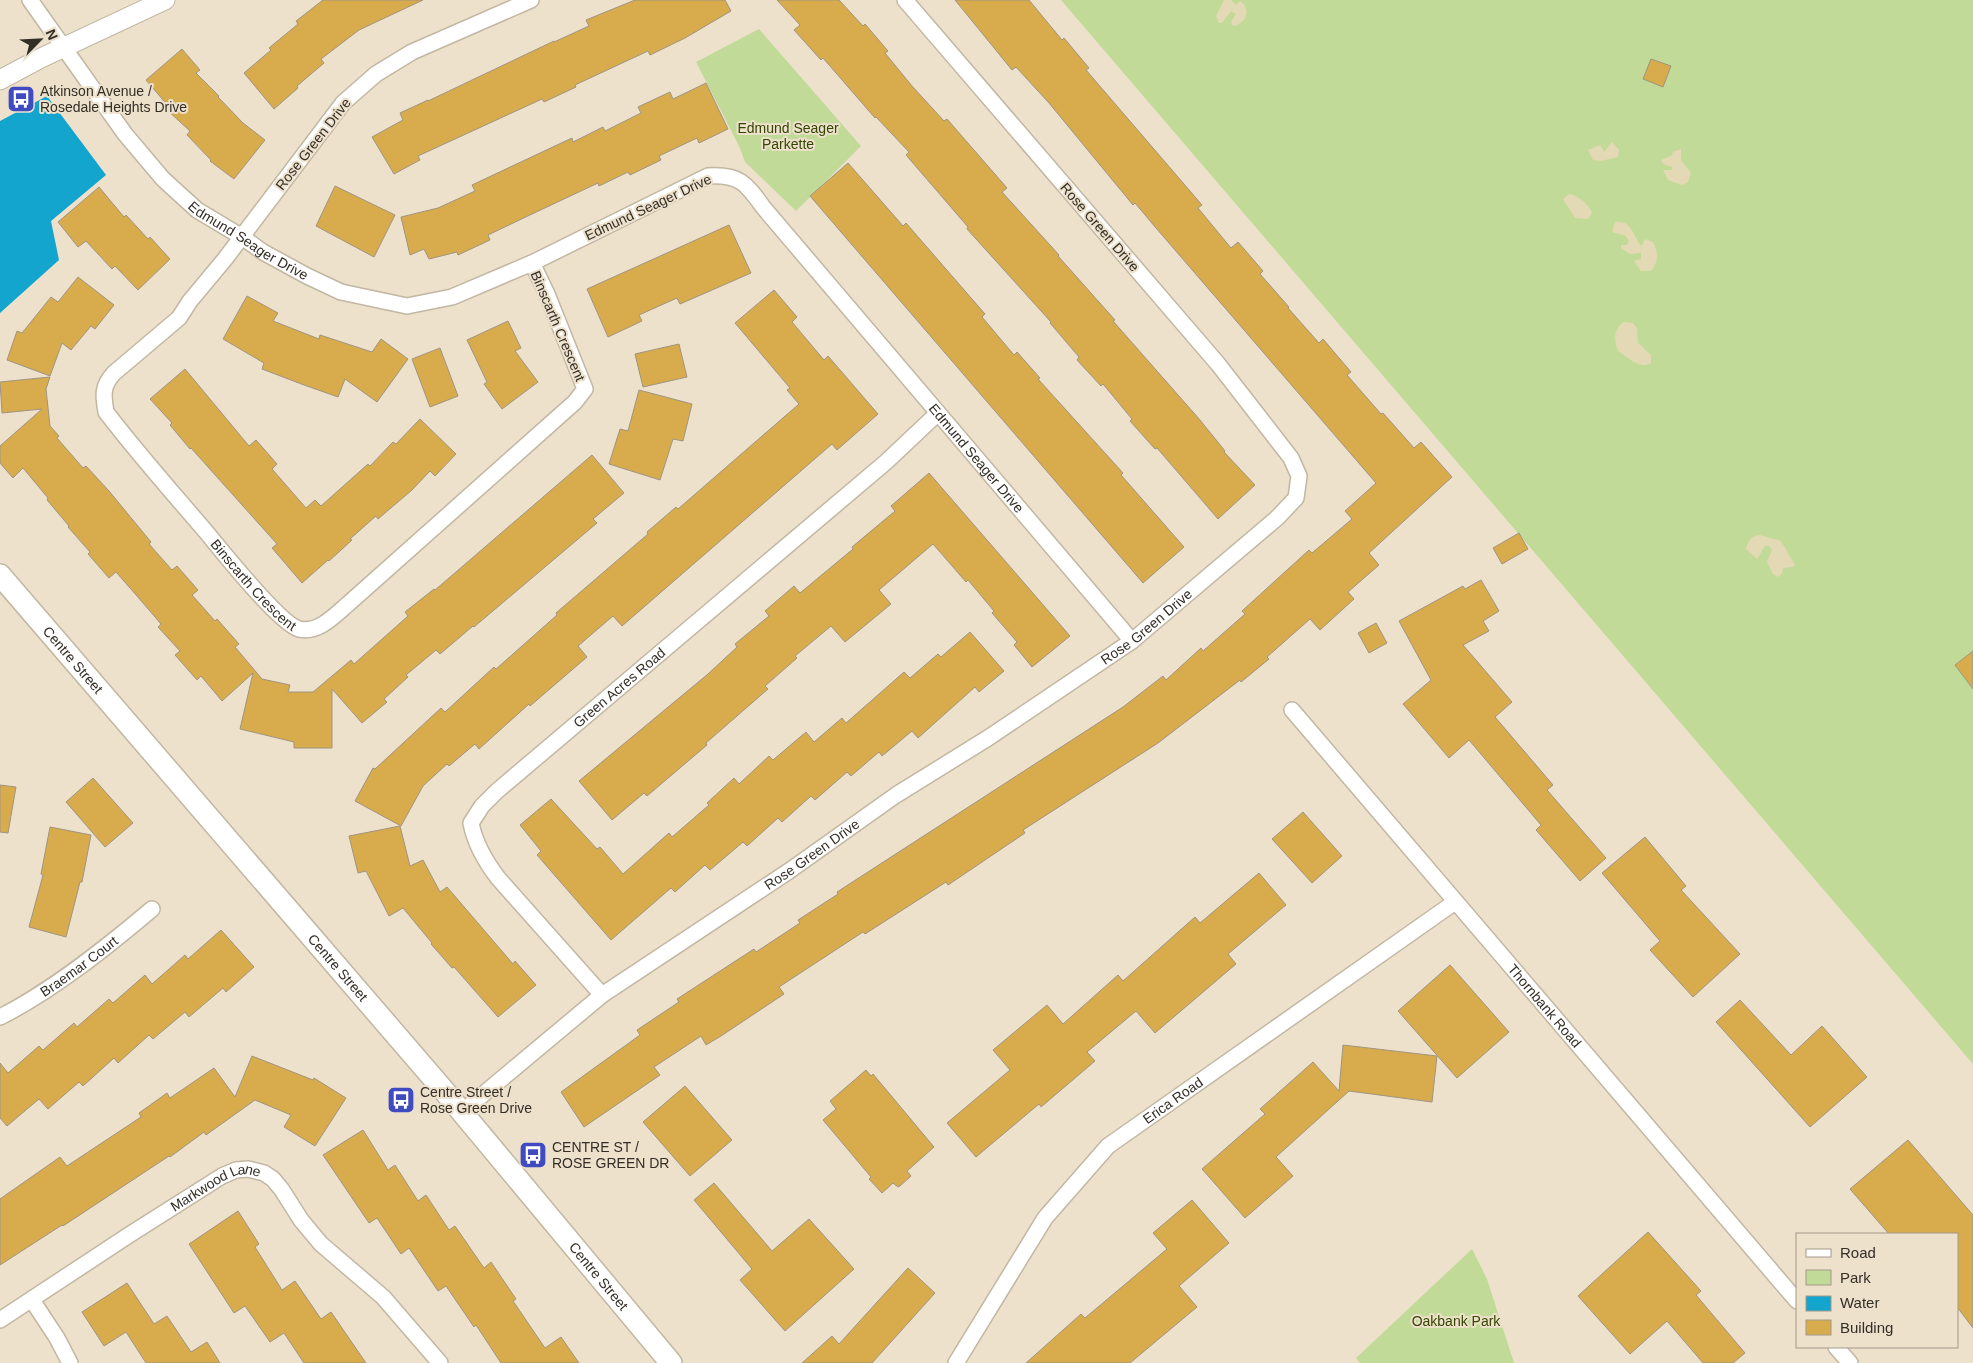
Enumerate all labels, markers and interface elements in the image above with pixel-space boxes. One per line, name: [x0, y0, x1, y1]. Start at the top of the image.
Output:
north arrow: [15, 15, 65, 65]
text: N: [43, 27, 61, 43]
place label: Atkinson Avenue / Rosedale Heights Drive: [40, 83, 187, 115]
bus stop icon: Atkinson Avenue / Rosedale Heights Drive: [6, 84, 36, 114]
street label: Rose Green Drive: [272, 95, 354, 193]
park label: Edmund Seager Parkette: [737, 120, 839, 152]
street label: Edmund Seager Drive: [582, 171, 714, 243]
street label: Rose Green Drive: [1057, 179, 1143, 275]
street label: Edmund Seager Drive: [185, 198, 311, 283]
street label: Binscarth Crescent: [528, 268, 589, 384]
street label: Edmund Seager Drive: [926, 400, 1027, 516]
street label: Binscarth Crescent: [208, 536, 299, 634]
street label: Rose Green Drive: [1098, 585, 1195, 668]
street label: Centre Street: [40, 623, 106, 697]
street label: Green Acres Road: [570, 644, 668, 731]
street label: Rose Green Drive: [761, 816, 862, 893]
street label: Centre Street: [305, 931, 371, 1004]
street label: Braemar Court: [37, 933, 121, 1000]
street label: Thornbank Road: [1505, 961, 1585, 1051]
street label: Erica Road: [1140, 1074, 1206, 1127]
place label: Centre Street / Rose Green Drive: [420, 1084, 532, 1116]
bus stop icon: Centre Street / Rose Green Drive: [386, 1085, 416, 1115]
place label: CENTRE ST / ROSE GREEN DR: [552, 1139, 669, 1171]
bus stop icon: CENTRE ST / ROSE GREEN DR: [518, 1140, 548, 1170]
street label: Markwood Lane: [167, 1161, 263, 1215]
legend: [1796, 1233, 1958, 1348]
street label: Centre Street: [566, 1239, 632, 1313]
text: Road: [1840, 1244, 1876, 1261]
text: Park: [1840, 1269, 1871, 1286]
text: Water: [1840, 1294, 1879, 1311]
park label: Oakbank Park: [1412, 1313, 1501, 1329]
text: Building: [1840, 1319, 1893, 1336]

